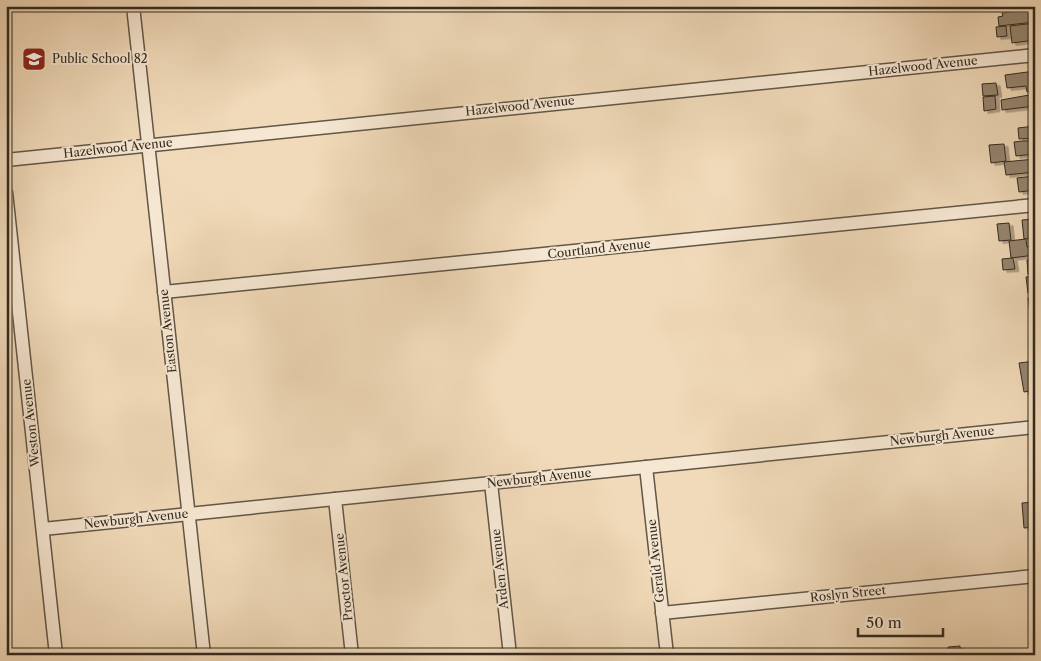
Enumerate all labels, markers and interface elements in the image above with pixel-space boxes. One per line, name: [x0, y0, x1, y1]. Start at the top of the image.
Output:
school or university icon: Public School 82: [21, 46, 47, 72]
place label: Public School 82: [52, 51, 148, 66]
street label: Hazelwood Avenue: [868, 52, 979, 79]
street label: Hazelwood Avenue: [465, 92, 576, 119]
street label: Hazelwood Avenue: [63, 134, 174, 161]
street label: Courtland Avenue: [547, 236, 651, 261]
street label: Easton Avenue: [156, 288, 179, 374]
street label: Weston Avenue: [18, 378, 43, 469]
street label: Newburgh Avenue: [889, 423, 995, 448]
street label: Newburgh Avenue: [486, 465, 592, 490]
street label: Newburgh Avenue: [83, 506, 189, 531]
street label: Gerald Avenue: [644, 518, 667, 604]
street label: Arden Avenue: [488, 528, 511, 611]
street label: Proctor Avenue: [331, 532, 356, 622]
street label: Roslyn Street: [809, 582, 887, 605]
scale bar: [858, 606, 944, 638]
text: 50 m: [866, 613, 902, 632]

